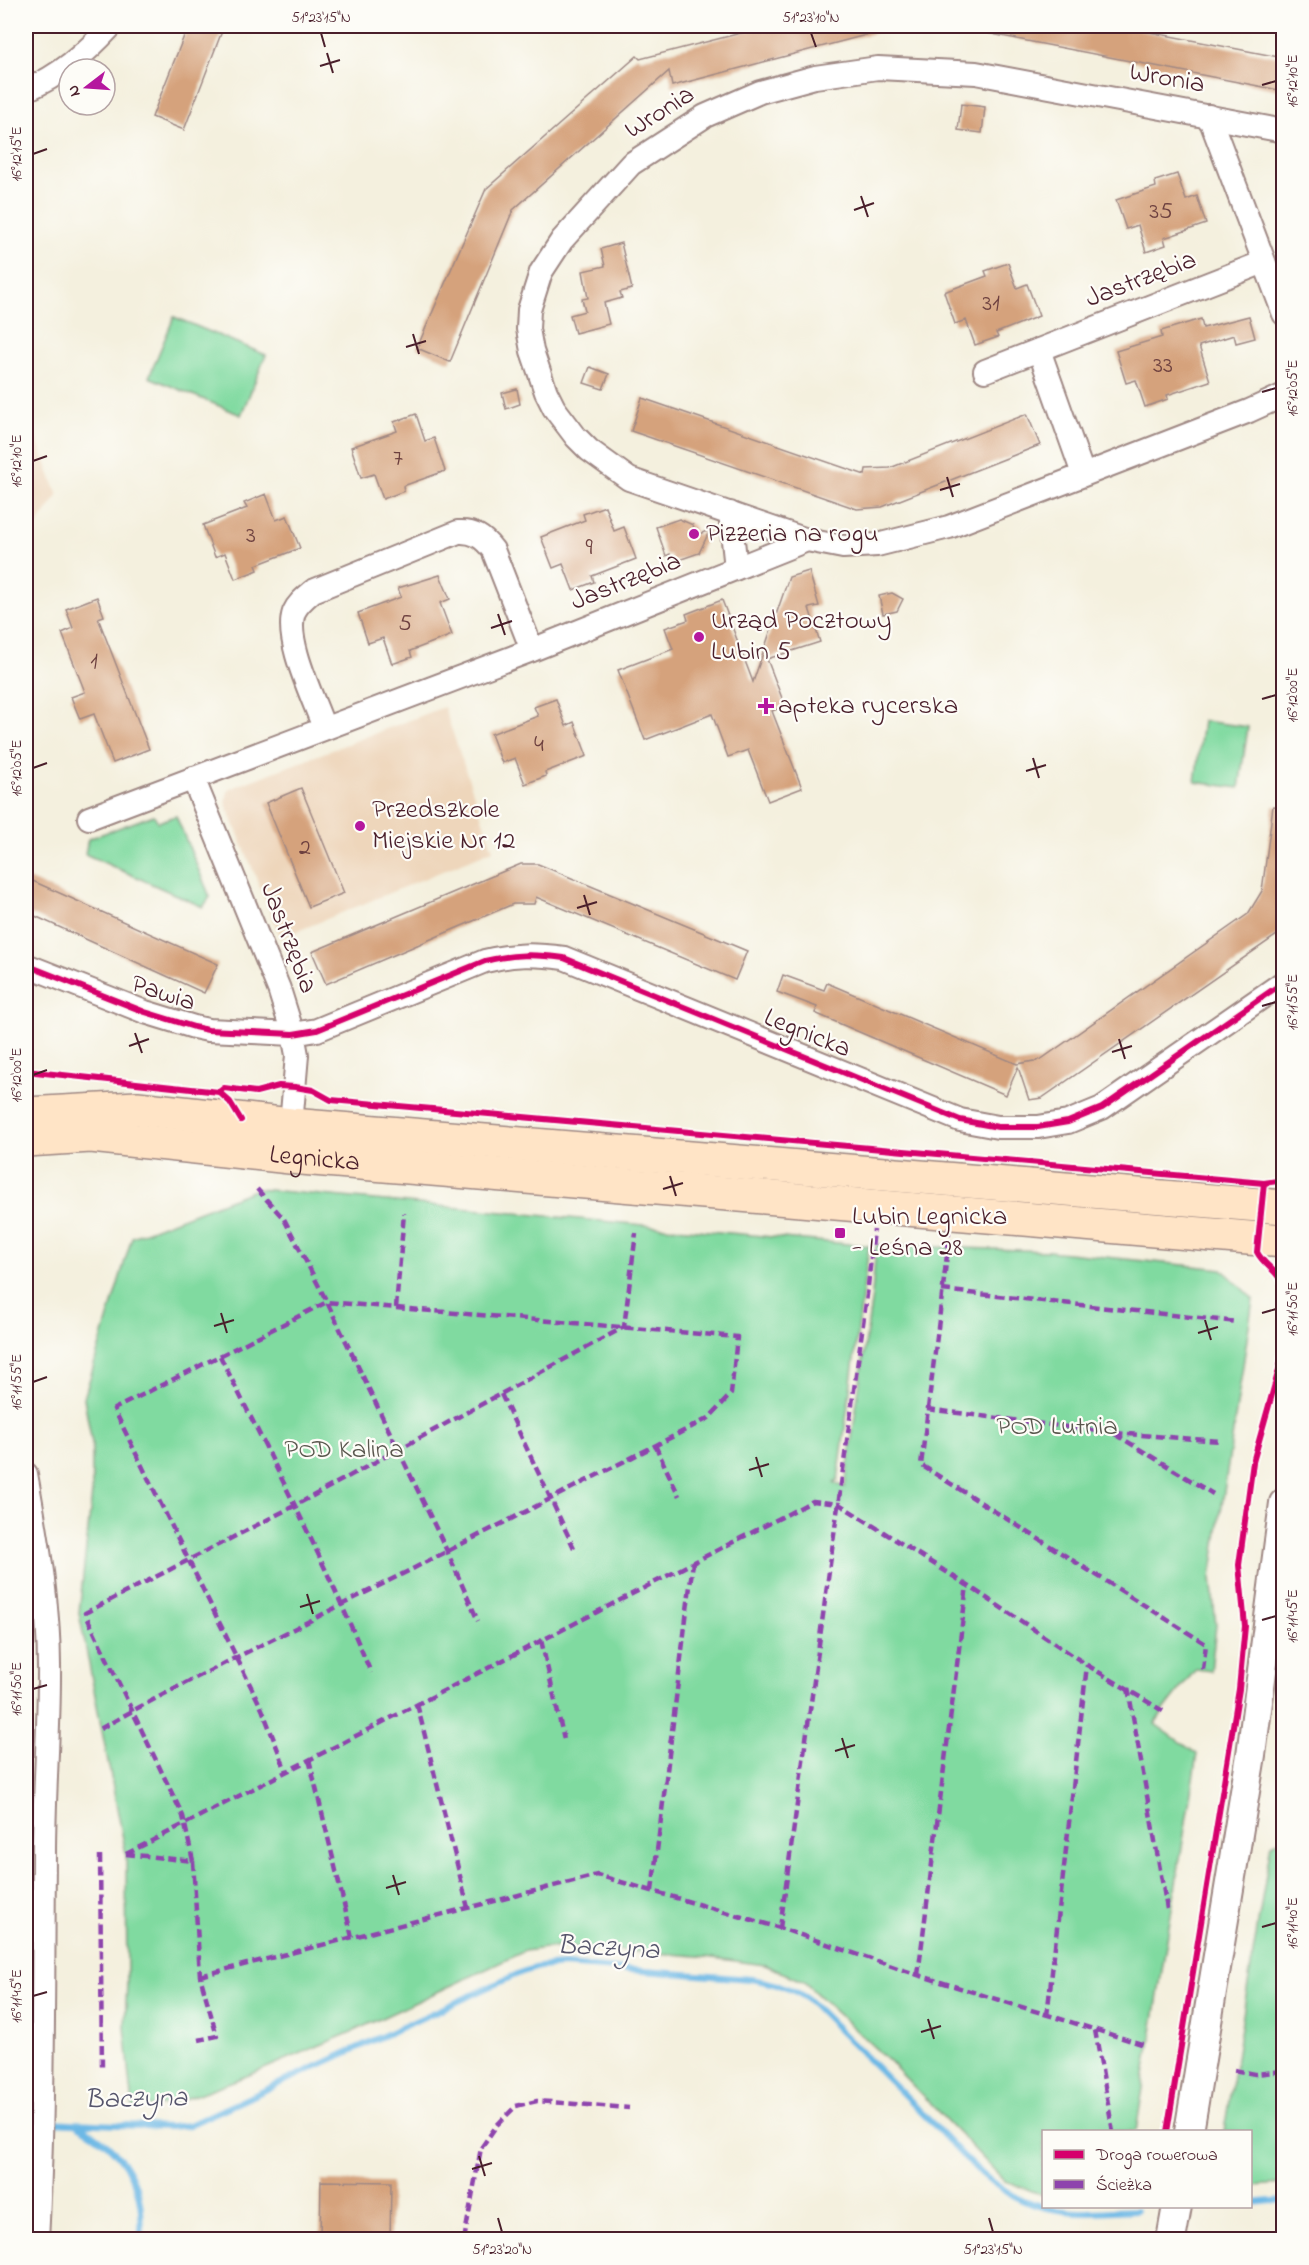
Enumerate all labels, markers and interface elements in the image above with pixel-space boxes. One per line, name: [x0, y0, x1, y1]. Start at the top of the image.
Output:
text: 51°23'15"N: [291, 7, 351, 29]
text: 51°23'10"N: [782, 7, 840, 29]
street label: Wronia: [1126, 53, 1208, 105]
text: 16°12'10"E: [1282, 54, 1304, 108]
north arrow: [57, 57, 117, 117]
street label: Wronia: [617, 76, 703, 150]
text: N: [61, 82, 88, 99]
text: 16°12'15"E: [6, 126, 28, 182]
house number: 35: [1149, 195, 1173, 230]
street label: Jastrzębia: [1080, 241, 1202, 319]
house number: 31: [982, 287, 1000, 322]
house number: 33: [1153, 349, 1173, 384]
text: 16°12'05"E: [1282, 360, 1304, 416]
text: 16°12'10"E: [6, 434, 28, 488]
house number: 7: [393, 442, 403, 477]
place label: Pizzeria na rogu: [706, 515, 879, 554]
house number: 3: [246, 519, 256, 554]
marker: Pizzeria na rogu: [687, 527, 701, 541]
house number: 9: [585, 531, 593, 566]
street label: Jastrzębia: [565, 542, 687, 622]
place label: Urząd Pocztowy Lubin 5: [711, 602, 891, 672]
house number: 5: [398, 607, 412, 642]
marker: Urząd Pocztowy Lubin 5: [692, 630, 706, 644]
house number: 1: [90, 645, 98, 680]
text: 16°12'00"E: [1282, 668, 1304, 722]
place label: apteka rycerska: [778, 687, 958, 726]
marker: apteka rycerska: [759, 699, 773, 713]
house number: 4: [534, 728, 544, 763]
text: 16°12'05"E: [6, 740, 28, 796]
place label: Przedszkole Miejskie Nr 12: [372, 791, 515, 861]
marker: Przedszkole Miejskie Nr 12: [353, 819, 367, 833]
house number: 2: [299, 831, 311, 866]
street label: Jastrzębia: [249, 877, 327, 999]
street label: Pawia: [126, 965, 200, 1023]
text: 16°11'55"E: [1282, 974, 1304, 1030]
street label: Legnicka: [758, 999, 856, 1069]
text: 16°12'00"E: [6, 1048, 28, 1102]
street label: Legnicka: [267, 1135, 362, 1182]
place label: Lubin Legnicka - Leśna 28: [852, 1198, 1007, 1268]
marker: Lubin Legnicka - Leśna 28: [833, 1226, 847, 1240]
text: 16°11'50"E: [1282, 1282, 1304, 1336]
text: 16°11'55"E: [6, 1354, 28, 1410]
park label: POD Lutnia: [996, 1408, 1118, 1447]
park label: POD Kalina: [284, 1431, 404, 1470]
text: 16°11'45"E: [1282, 1589, 1304, 1643]
text: 16°11'50"E: [6, 1662, 28, 1716]
text: 16°11'40"E: [1282, 1897, 1304, 1949]
water label: Baczyna: [556, 1926, 661, 1972]
text: 16°11'45"E: [6, 1969, 28, 2023]
water label: Baczyna: [84, 2079, 189, 2121]
legend: [1042, 2130, 1252, 2208]
text: Droga rowerowa: [1095, 2143, 1218, 2170]
text: Ścieżka: [1096, 2173, 1152, 2199]
text: 51°23'20"N: [472, 2239, 532, 2261]
text: 51°23'15"N: [963, 2239, 1023, 2261]

